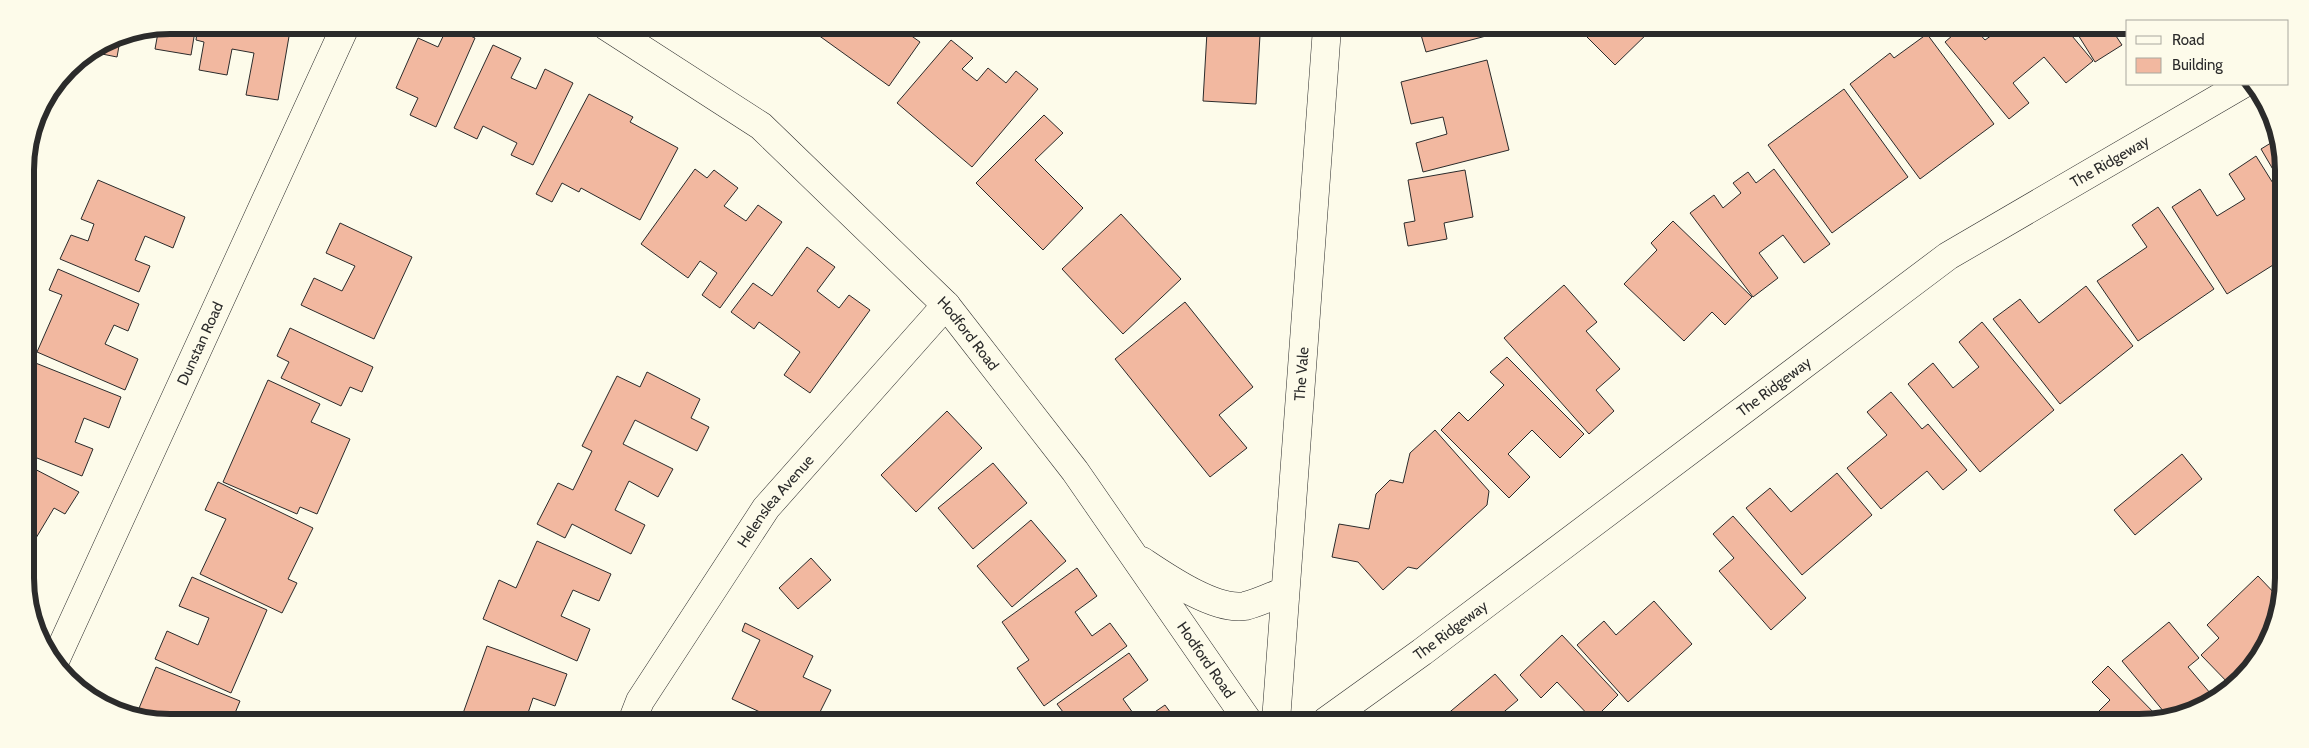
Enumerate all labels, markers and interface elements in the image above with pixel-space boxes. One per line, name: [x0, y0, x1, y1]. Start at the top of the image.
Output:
legend: [2126, 20, 2289, 85]
text: Road: [2172, 31, 2205, 49]
text: Building: [2172, 56, 2223, 74]
street label: The Ridgeway: [2067, 131, 2153, 192]
street label: Hodford Road: [934, 293, 1003, 374]
street label: Dunstan Road: [173, 299, 227, 388]
street label: The Vale: [1291, 346, 1313, 402]
street label: The Ridgeway: [1734, 353, 1815, 421]
street label: Helenslea Avenue: [734, 451, 818, 551]
street label: The Ridgeway: [1410, 597, 1492, 664]
street label: Hodford Road: [1173, 618, 1238, 702]

